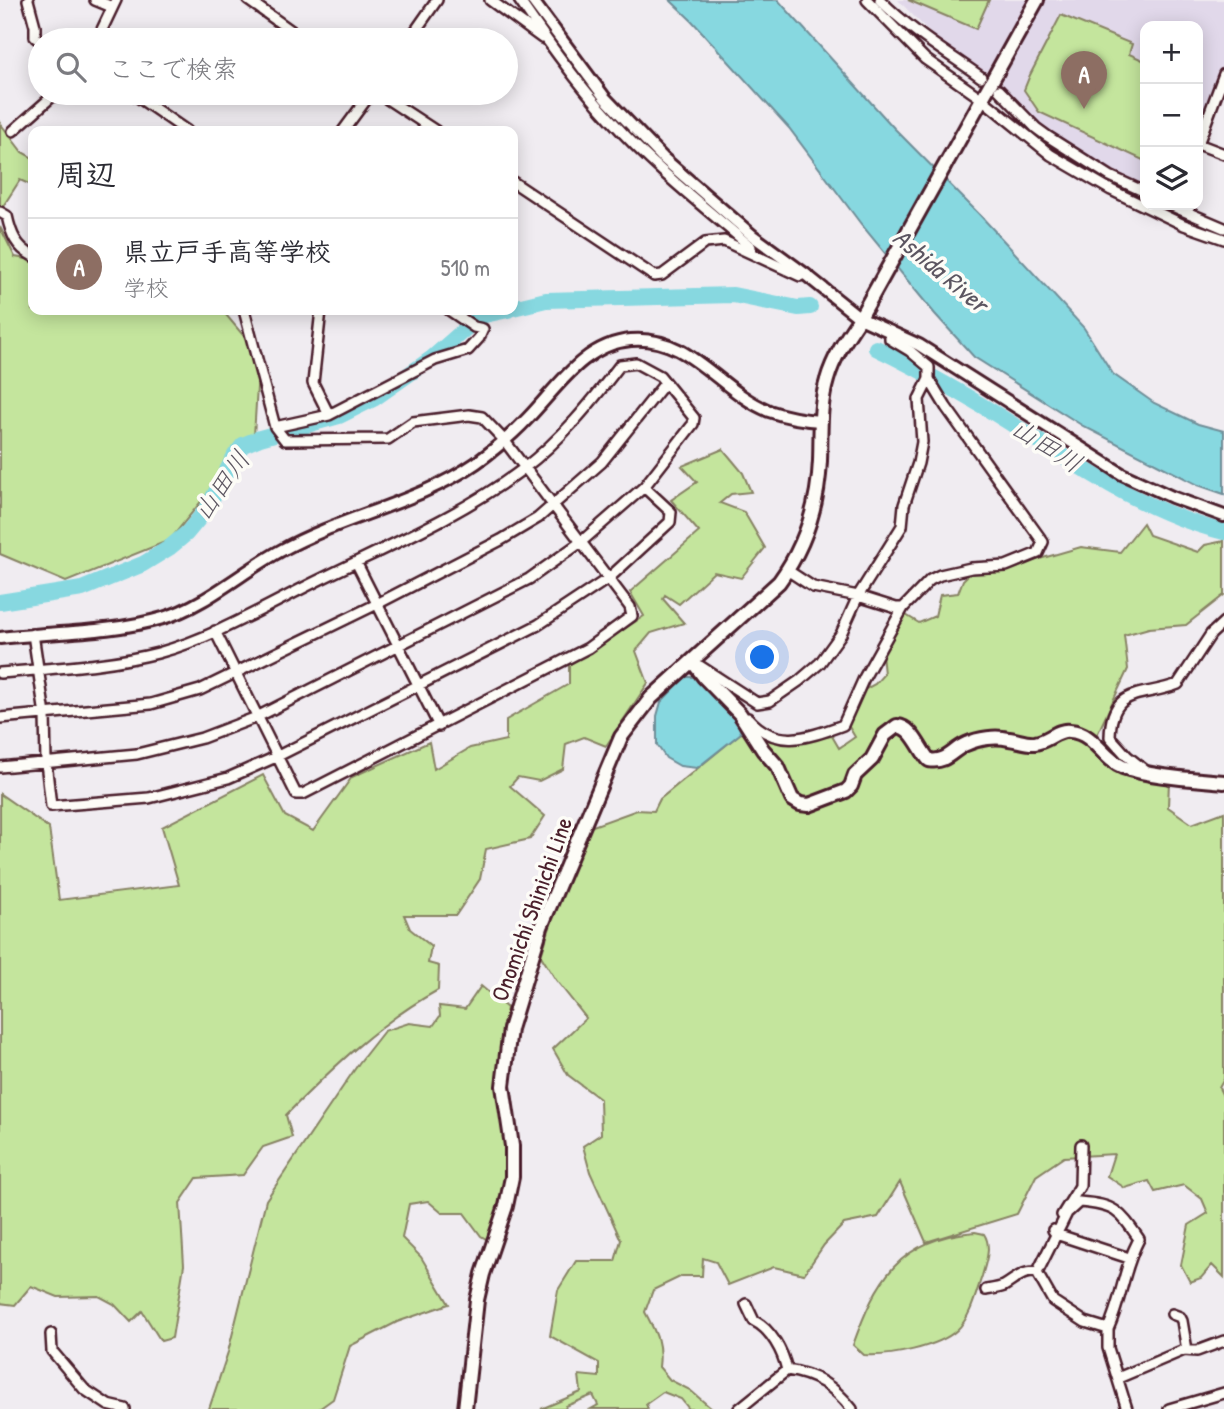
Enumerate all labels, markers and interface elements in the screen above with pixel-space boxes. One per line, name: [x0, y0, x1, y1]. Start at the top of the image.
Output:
map controls: [1140, 21, 1203, 210]
button: +: [1140, 21, 1203, 84]
search box: [28, 28, 518, 105]
icon: search: [52, 48, 90, 86]
text: ここで検索: [108, 51, 238, 86]
pin: A: [1061, 51, 1107, 109]
button: −: [1140, 84, 1203, 147]
button: layers: [1140, 147, 1203, 210]
text: 周辺: [56, 154, 116, 194]
water label: Ashida River: [886, 220, 998, 322]
text: 県立戸手高等学校: [123, 234, 331, 269]
text: A: [73, 252, 85, 283]
text: 510 m: [441, 252, 490, 283]
text: 学校: [123, 272, 169, 303]
water label: 山田川: [1005, 409, 1089, 481]
water label: 山田川: [184, 443, 258, 527]
your location: [745, 640, 779, 674]
street label: Onomichi Shinichi Line: [483, 812, 579, 1005]

